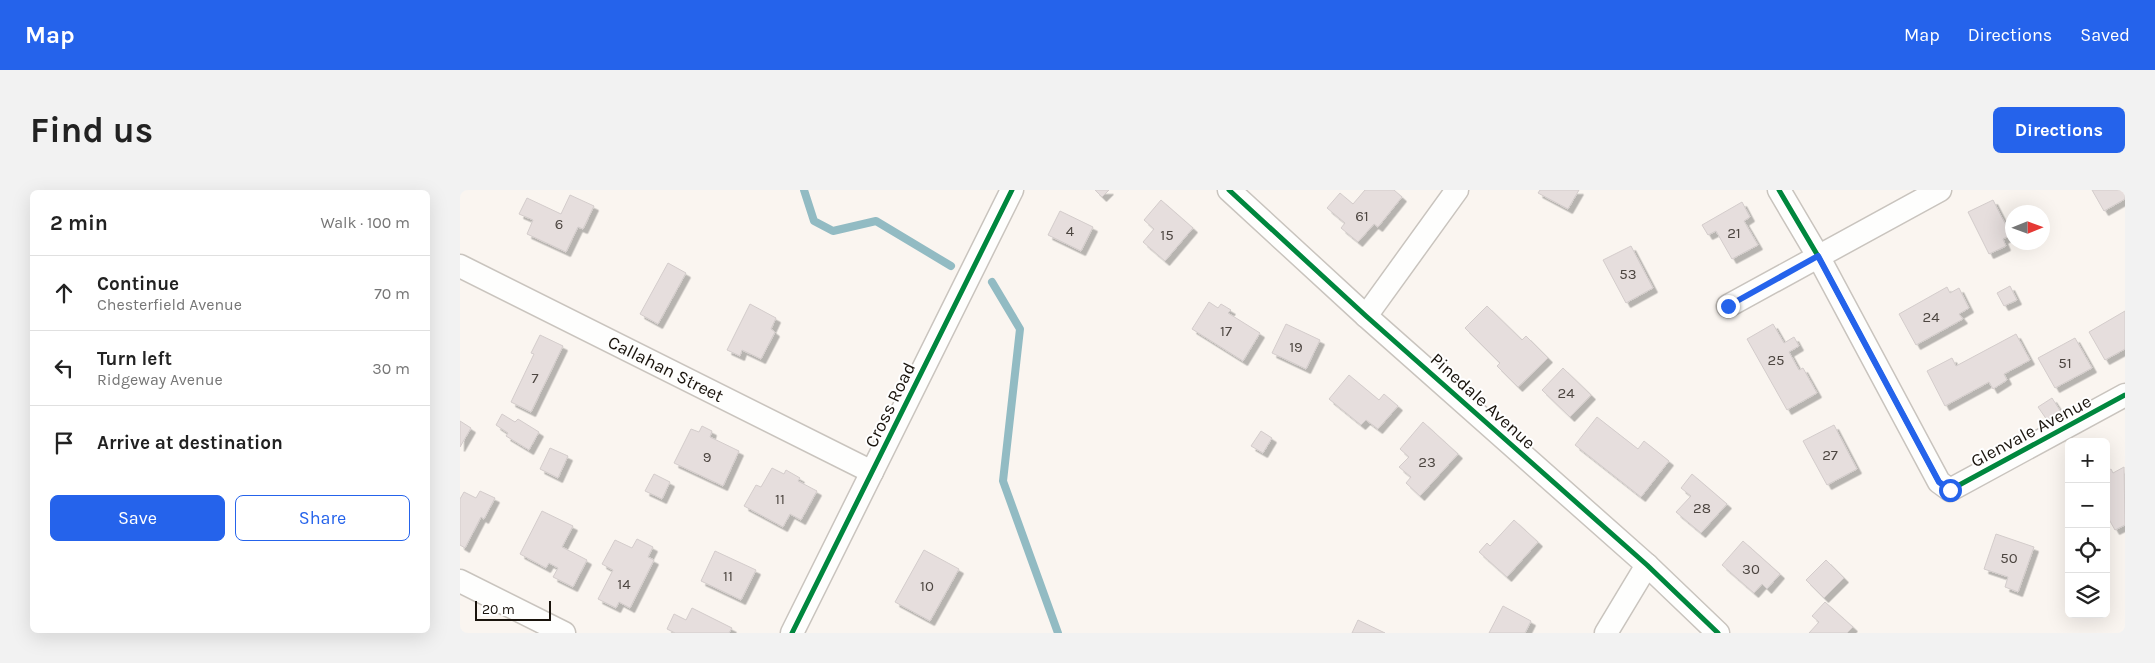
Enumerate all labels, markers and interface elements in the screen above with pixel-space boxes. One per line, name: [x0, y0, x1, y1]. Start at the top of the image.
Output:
text: Map: [25, 21, 75, 49]
text: Map: [1904, 24, 1940, 46]
text: Directions: [1968, 24, 2052, 46]
text: Saved: [2080, 24, 2130, 46]
button: Directions: [1993, 107, 2125, 153]
text: Find us: [30, 110, 153, 151]
north arrow: [2005, 205, 2050, 250]
house number: 61: [1355, 207, 1369, 225]
text: 2 min: [50, 211, 108, 235]
text: Walk · 100 m: [320, 213, 410, 232]
house number: 6: [555, 215, 563, 233]
house number: 4: [1066, 222, 1075, 240]
house number: 21: [1727, 224, 1741, 242]
house number: 15: [1160, 226, 1174, 244]
house number: 53: [1619, 265, 1637, 283]
text: Continue: [97, 273, 179, 295]
icon: ahead: [50, 279, 78, 307]
text: 70 m: [374, 284, 410, 303]
text: Chesterfield Avenue: [97, 295, 242, 314]
route end: [1717, 295, 1740, 318]
house number: 24: [1922, 308, 1940, 326]
house number: 17: [1220, 322, 1232, 340]
street label: Callahan Street: [604, 331, 727, 407]
house number: 19: [1289, 338, 1303, 356]
text: Turn left: [97, 348, 172, 370]
street label: Pinedale Avenue: [1426, 348, 1540, 454]
house number: 25: [1767, 351, 1785, 369]
icon: left: [50, 354, 78, 382]
house number: 51: [2058, 354, 2072, 372]
text: 30 m: [372, 359, 410, 378]
street label: Cross Road: [860, 359, 920, 451]
house number: 7: [531, 369, 539, 387]
text: Ridgeway Avenue: [97, 370, 223, 389]
house number: 24: [1557, 384, 1575, 402]
street label: Glenvale Avenue: [1967, 390, 2095, 472]
icon: arrive: [50, 429, 78, 457]
text: Arrive at destination: [97, 432, 283, 454]
map controls: [2065, 438, 2110, 618]
button: +: [2065, 438, 2110, 483]
house number: 27: [1822, 446, 1838, 464]
house number: 9: [703, 448, 711, 466]
house number: 23: [1418, 453, 1436, 471]
route start: [1939, 479, 1962, 502]
button: −: [2065, 483, 2110, 528]
house number: 11: [775, 490, 785, 508]
button: Save: [50, 495, 225, 541]
button: Share: [235, 495, 410, 541]
house number: 28: [1693, 499, 1711, 517]
button: locate: [2065, 528, 2110, 573]
house number: 50: [2000, 549, 2018, 567]
house number: 30: [1742, 560, 1760, 578]
house number: 11: [723, 567, 733, 585]
button: layers: [2065, 573, 2110, 618]
house number: 14: [617, 575, 631, 593]
house number: 10: [920, 577, 934, 595]
scale bar: [475, 598, 551, 621]
text: 20 m: [482, 601, 515, 618]

